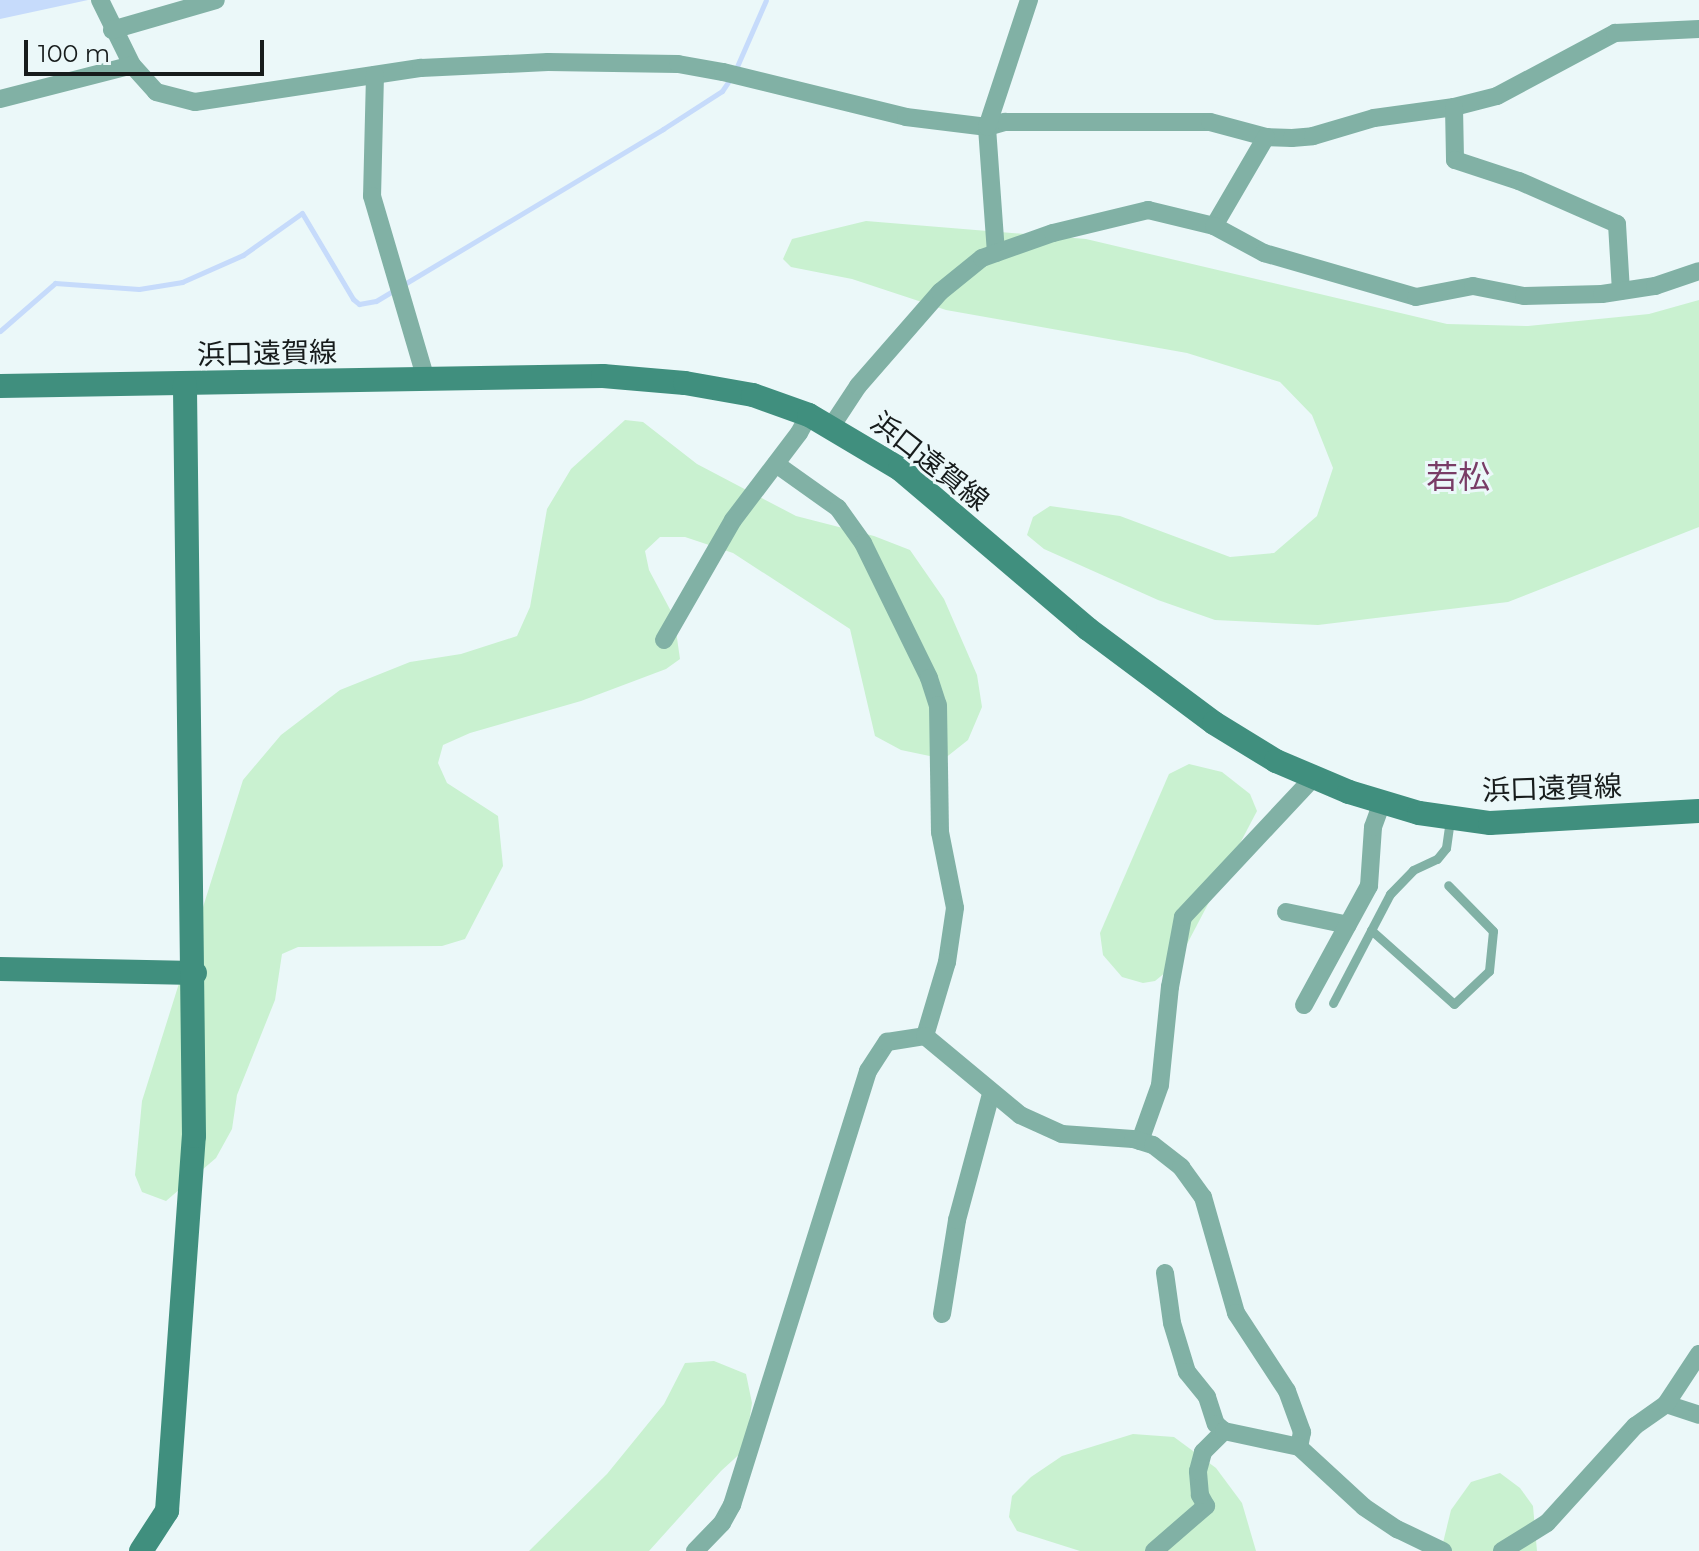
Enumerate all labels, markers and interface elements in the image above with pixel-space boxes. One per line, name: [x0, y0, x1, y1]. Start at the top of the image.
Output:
scale bar: [28, 24, 268, 74]
text: 100 m: [38, 39, 110, 68]
street label: 浜口遠賀線: [197, 335, 337, 371]
street label: 浜口遠賀線: [864, 405, 996, 517]
district label: 若松: [1426, 458, 1490, 496]
street label: 浜口遠賀線: [1481, 769, 1623, 807]

